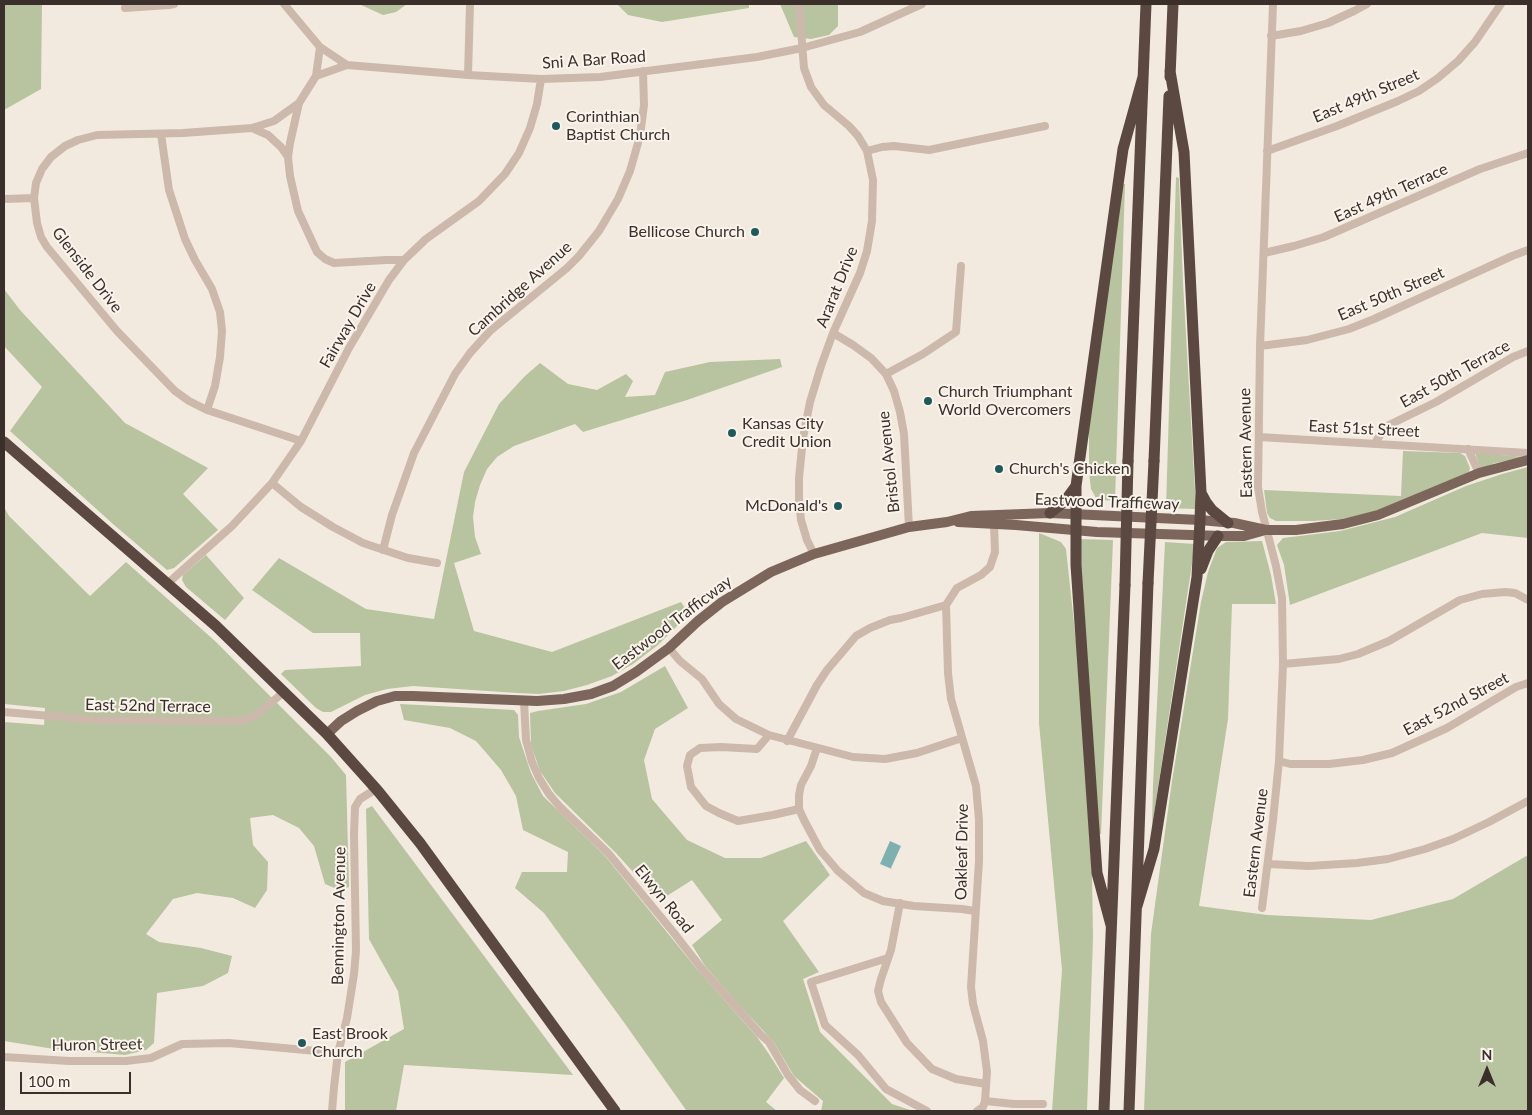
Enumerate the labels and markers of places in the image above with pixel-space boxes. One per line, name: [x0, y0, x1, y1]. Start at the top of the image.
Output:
place label: Corinthian Baptist Church: [566, 107, 670, 145]
marker: Corinthian Baptist Church: [550, 120, 562, 132]
place label: Bellicose Church: [628, 222, 745, 242]
marker: Bellicose Church: [749, 226, 761, 238]
place label: Church Triumphant World Overcomers: [938, 382, 1073, 420]
marker: Church Triumphant World Overcomers: [922, 395, 934, 407]
place label: Kansas City Credit Union: [742, 414, 832, 452]
marker: Kansas City Credit Union: [726, 427, 738, 439]
place label: Church's Chicken: [1009, 459, 1130, 479]
marker: Church's Chicken: [993, 463, 1005, 475]
place label: McDonald's: [745, 496, 828, 516]
marker: McDonald's: [832, 500, 844, 512]
place label: East Brook Church: [312, 1024, 388, 1062]
marker: East Brook Church: [296, 1037, 308, 1049]

